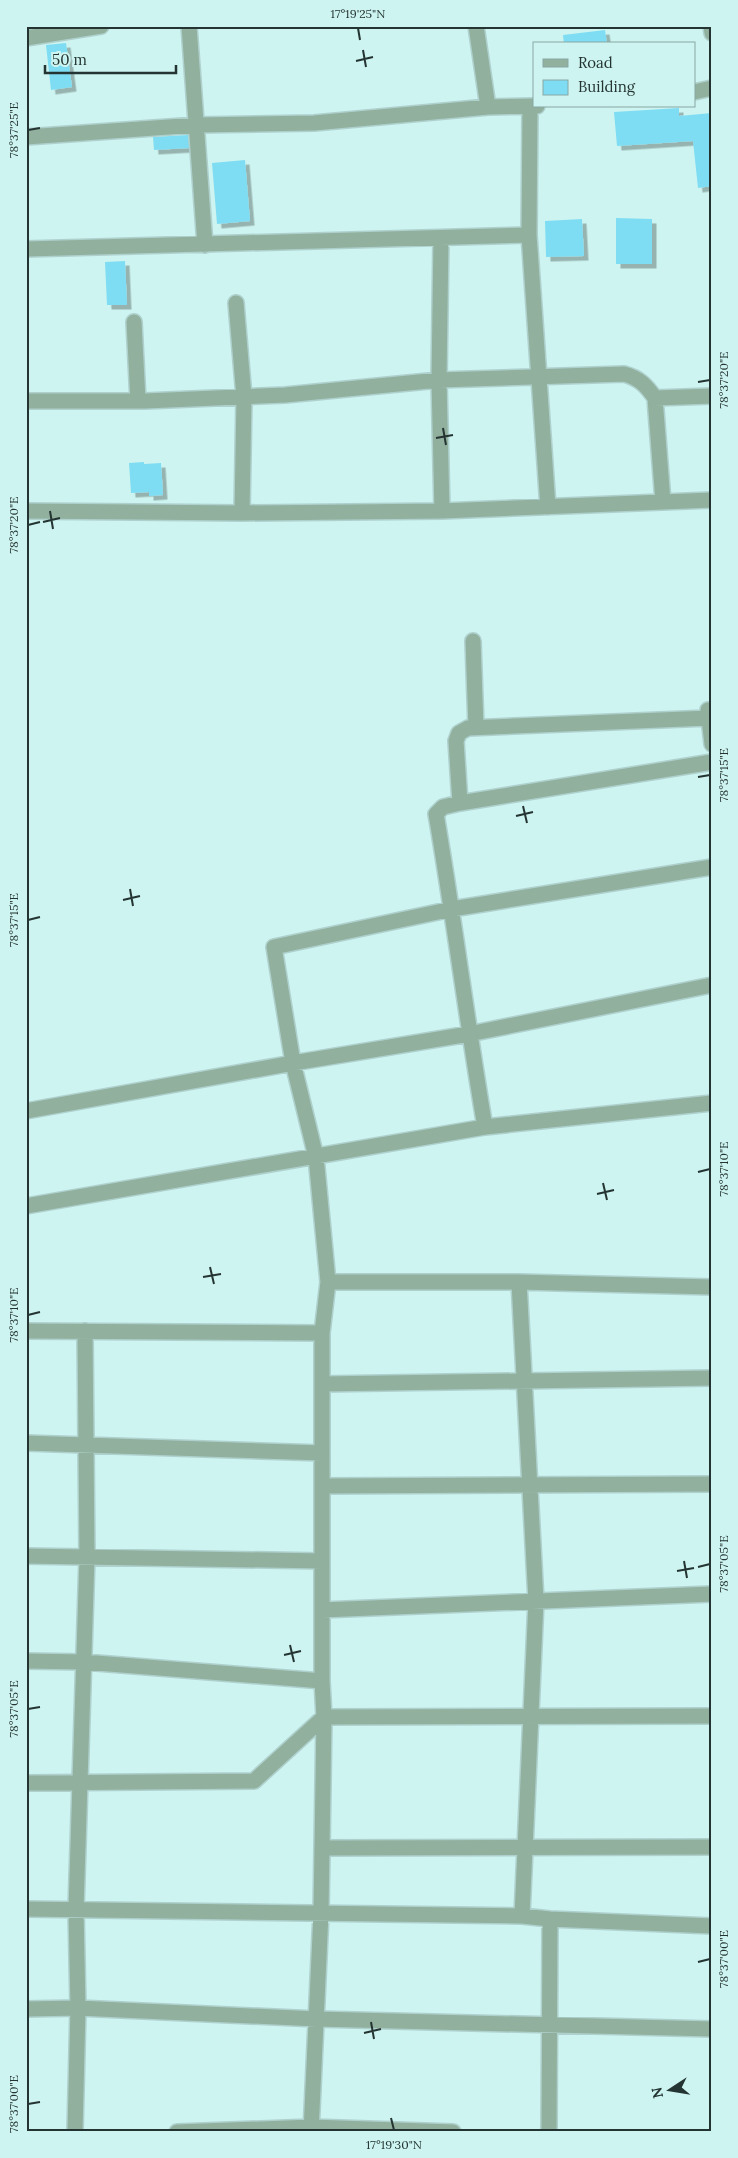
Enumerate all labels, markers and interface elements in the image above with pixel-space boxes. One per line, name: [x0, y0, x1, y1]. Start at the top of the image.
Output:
text: 17°19'25"N: [331, 6, 385, 21]
scale bar: [45, 42, 176, 74]
legend: [533, 42, 696, 108]
text: 50 m: [52, 50, 87, 69]
text: Road: [578, 53, 613, 72]
text: Building: [578, 77, 636, 96]
text: 78°37'25"E: [6, 102, 21, 158]
text: 78°37'20"E: [716, 351, 731, 409]
text: 78°37'20"E: [6, 496, 21, 554]
text: 78°37'15"E: [716, 748, 731, 802]
text: 78°37'15"E: [6, 893, 21, 947]
text: 78°37'10"E: [716, 1142, 731, 1197]
text: 78°37'10"E: [6, 1288, 21, 1343]
text: 78°37'05"E: [716, 1535, 731, 1593]
text: 78°37'05"E: [6, 1680, 21, 1738]
text: 78°37'00"E: [716, 1930, 731, 1988]
north arrow: [646, 2066, 696, 2116]
text: 78°37'00"E: [6, 2075, 21, 2133]
text: N: [647, 2085, 667, 2100]
text: 17°19'30"N: [366, 2137, 422, 2152]

